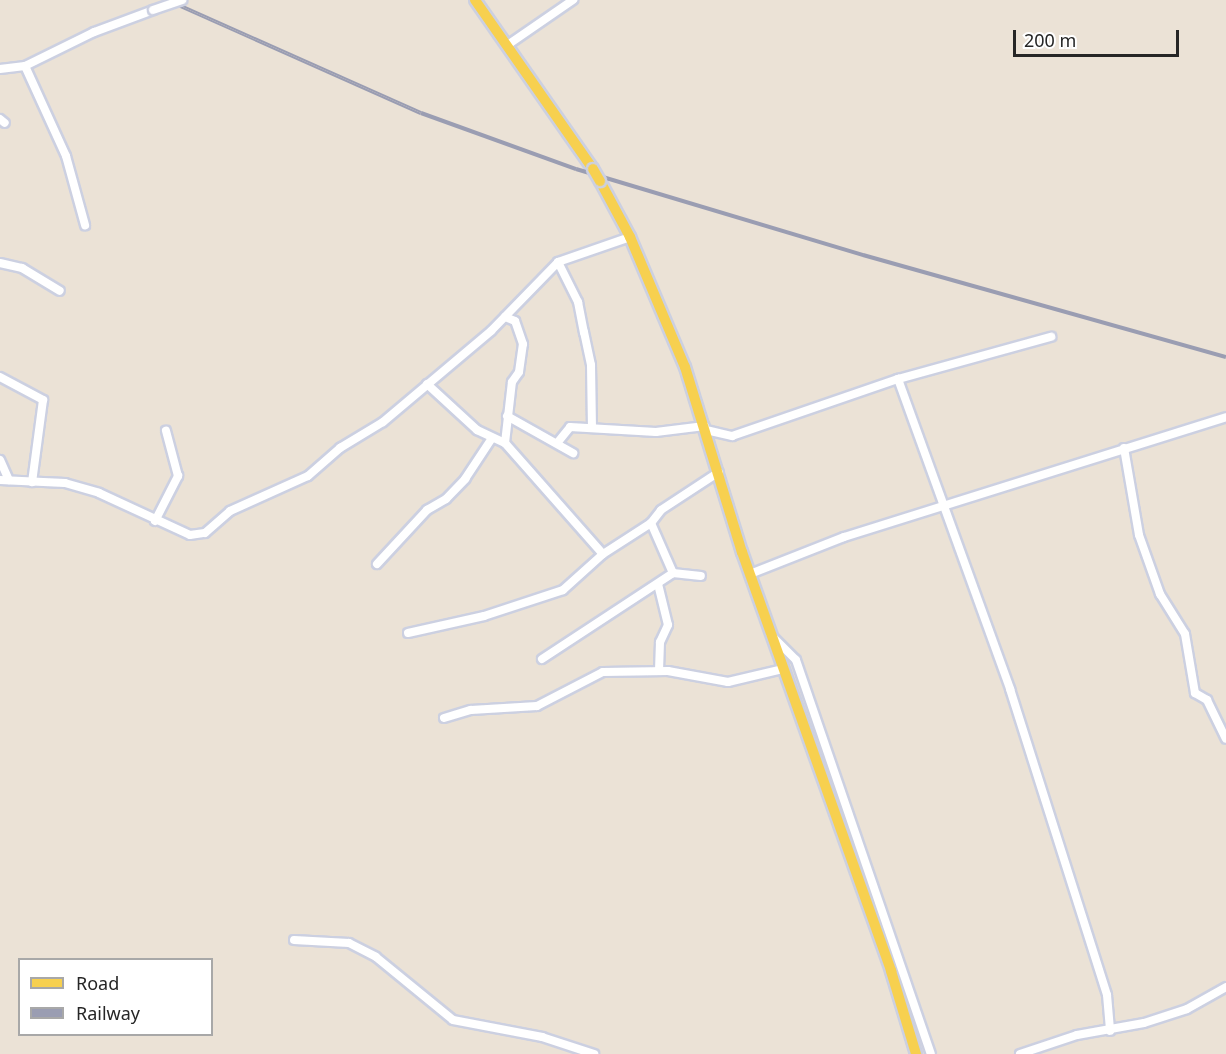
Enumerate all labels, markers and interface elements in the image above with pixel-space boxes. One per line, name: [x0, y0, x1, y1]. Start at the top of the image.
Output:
scale bar: [1016, 18, 1182, 56]
text: 200 m: [1024, 28, 1076, 52]
legend: [18, 958, 213, 1036]
text: Road: [76, 971, 119, 995]
text: Railway: [76, 1001, 140, 1025]

